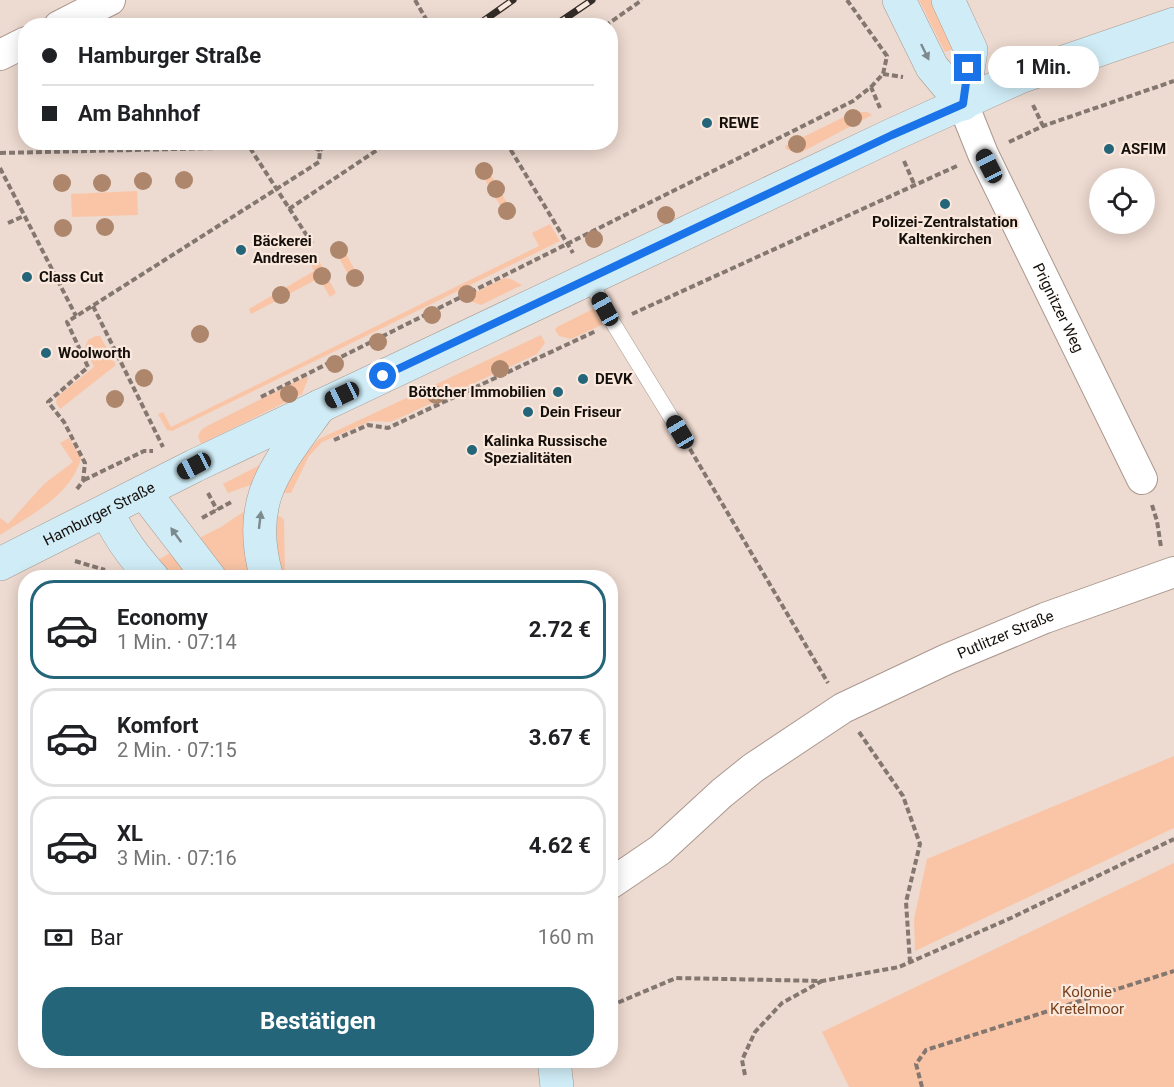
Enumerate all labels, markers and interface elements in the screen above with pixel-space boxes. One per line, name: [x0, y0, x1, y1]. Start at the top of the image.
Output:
text: Hamburger Straße: [78, 43, 261, 68]
one-way arrow: [921, 44, 930, 61]
callout: 1 Min.: [989, 47, 1100, 89]
route end: [954, 54, 981, 81]
text: 1 Min.: [1015, 55, 1072, 79]
text: Am Bahnhof: [78, 101, 200, 126]
place label: REWE: [719, 114, 759, 132]
marker: REWE: [700, 116, 714, 130]
place label: ASFIM: [1121, 140, 1166, 158]
marker: ASFIM: [1102, 142, 1116, 156]
car: [973, 146, 1005, 186]
map controls: [1089, 168, 1155, 234]
button: locate: [1089, 168, 1155, 234]
marker: Polizei-Zentralstation Kaltenkirchen: [938, 197, 952, 211]
place label: Polizei-Zentralstation Kaltenkirchen: [872, 213, 1018, 248]
place label: Bäckerei Andresen: [253, 232, 317, 267]
marker: Bäckerei Andresen: [234, 243, 248, 257]
street label: Prignitzer Weg: [1029, 260, 1088, 355]
place label: Class Cut: [39, 268, 103, 286]
marker: Class Cut: [20, 270, 34, 284]
car: [588, 289, 622, 329]
place label: Woolworth: [58, 344, 131, 362]
marker: Woolworth: [39, 346, 53, 360]
route start: [369, 362, 396, 389]
place label: DEVK: [595, 370, 633, 388]
marker: DEVK: [576, 372, 590, 386]
car: [322, 379, 362, 411]
place label: Böttcher Immobilien: [409, 383, 546, 401]
marker: Böttcher Immobilien: [551, 385, 565, 399]
place label: Dein Friseur: [540, 403, 622, 421]
marker: Dein Friseur: [521, 405, 535, 419]
car: [663, 412, 697, 452]
place label: Kalinka Russische Spezialitäten: [484, 432, 607, 467]
marker: Kalinka Russische Spezialitäten: [465, 443, 479, 457]
car: [174, 450, 214, 482]
street label: Hamburger Straße: [40, 478, 158, 550]
one-way arrow: [255, 510, 265, 529]
one-way arrow: [170, 528, 182, 544]
icon: car: [45, 603, 99, 657]
text: Economy: [117, 605, 208, 630]
street label: Putlitzer Straße: [955, 607, 1056, 663]
text: 2.72 €: [529, 617, 591, 642]
text: 1 Min. · 07:14: [117, 630, 237, 654]
icon: car: [45, 711, 99, 765]
text: Komfort: [117, 713, 199, 738]
text: 3.67 €: [529, 725, 591, 750]
text: 2 Min. · 07:15: [117, 738, 237, 762]
icon: car: [45, 819, 99, 873]
text: XL: [117, 821, 143, 846]
text: 4.62 €: [529, 833, 591, 858]
text: 3 Min. · 07:16: [117, 846, 237, 870]
icon: cash: [42, 921, 75, 954]
text: Bar: [90, 925, 123, 950]
text: 160 m: [538, 925, 594, 949]
park label: Kolonie Kretelmoor: [1050, 983, 1124, 1018]
button: Bestätigen: [42, 987, 594, 1056]

